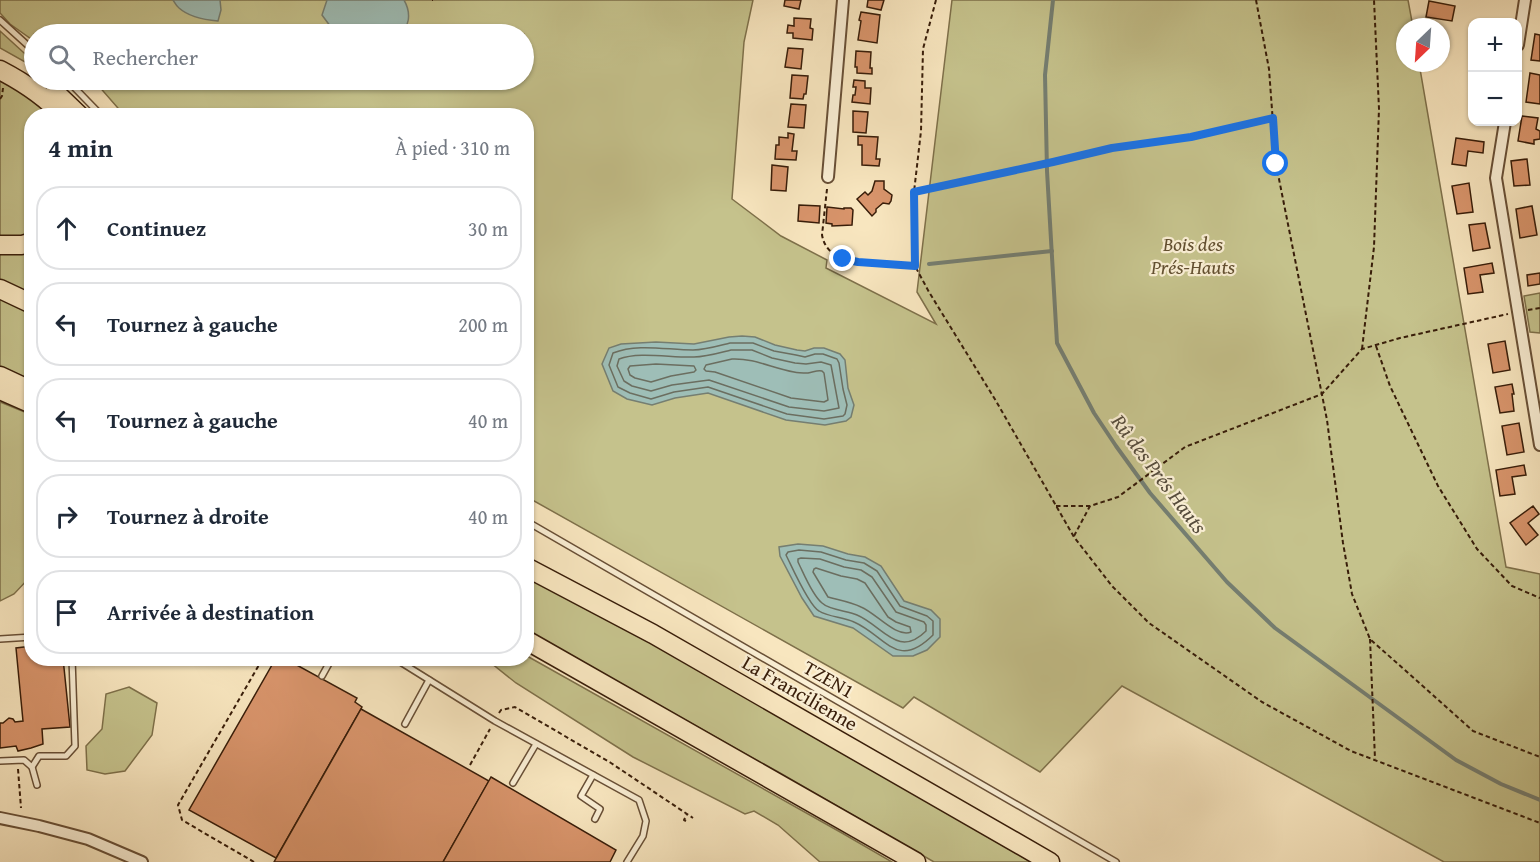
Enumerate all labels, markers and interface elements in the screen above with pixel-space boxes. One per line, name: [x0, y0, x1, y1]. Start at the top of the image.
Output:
north arrow: [1396, 18, 1450, 72]
map controls: [1468, 18, 1522, 126]
button: +: [1468, 18, 1522, 72]
search box: [24, 24, 534, 90]
icon: search: [45, 41, 78, 74]
text: Rechercher: [93, 41, 198, 73]
button: −: [1468, 72, 1522, 126]
text: 4 min: [48, 128, 113, 167]
text: À pied · 310 m: [395, 133, 510, 162]
route start: [1262, 150, 1288, 176]
icon: ahead: [50, 212, 83, 245]
text: Continuez: [107, 212, 206, 244]
text: 30 m: [468, 214, 508, 243]
park label: Bois des Prés-Hauts: [1150, 229, 1236, 281]
route end: [829, 245, 855, 271]
icon: left: [50, 308, 83, 341]
text: Tournez à gauche: [107, 308, 278, 340]
text: 200 m: [458, 310, 508, 339]
icon: left: [50, 404, 83, 437]
text: Tournez à gauche: [107, 404, 278, 436]
text: 40 m: [468, 406, 508, 435]
water label: Rû des Prés Hauts: [1104, 407, 1215, 540]
icon: right: [50, 500, 83, 533]
text: Tournez à droite: [107, 500, 269, 532]
text: 40 m: [468, 502, 508, 531]
icon: arrive: [50, 596, 83, 629]
text: Arrivée à destination: [107, 596, 314, 628]
street label: La Francilienne: [737, 648, 863, 737]
street label: TZEN1: [798, 652, 860, 705]

